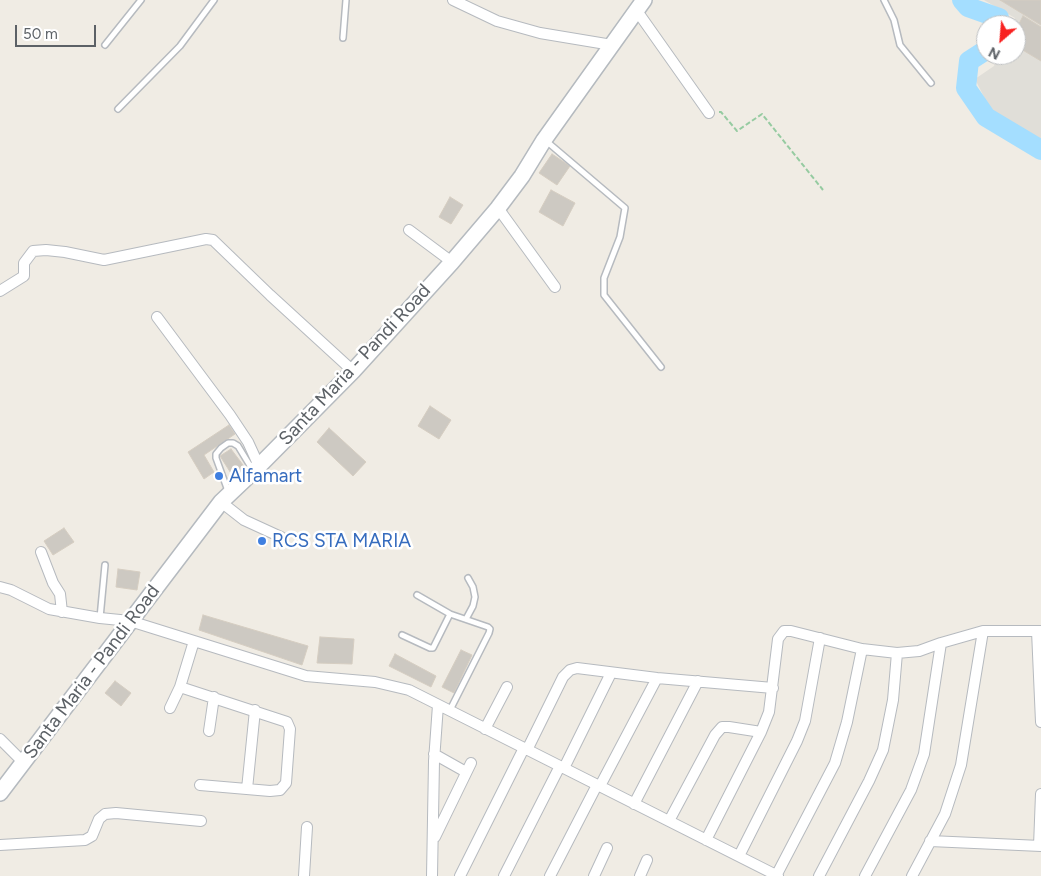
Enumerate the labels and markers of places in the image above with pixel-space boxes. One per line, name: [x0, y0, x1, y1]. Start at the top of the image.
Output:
place label: Alfamart: [229, 465, 302, 487]
marker: Alfamart: [213, 470, 225, 482]
place label: RCS STA MARIA: [272, 530, 411, 552]
marker: RCS STA MARIA: [256, 535, 268, 547]

